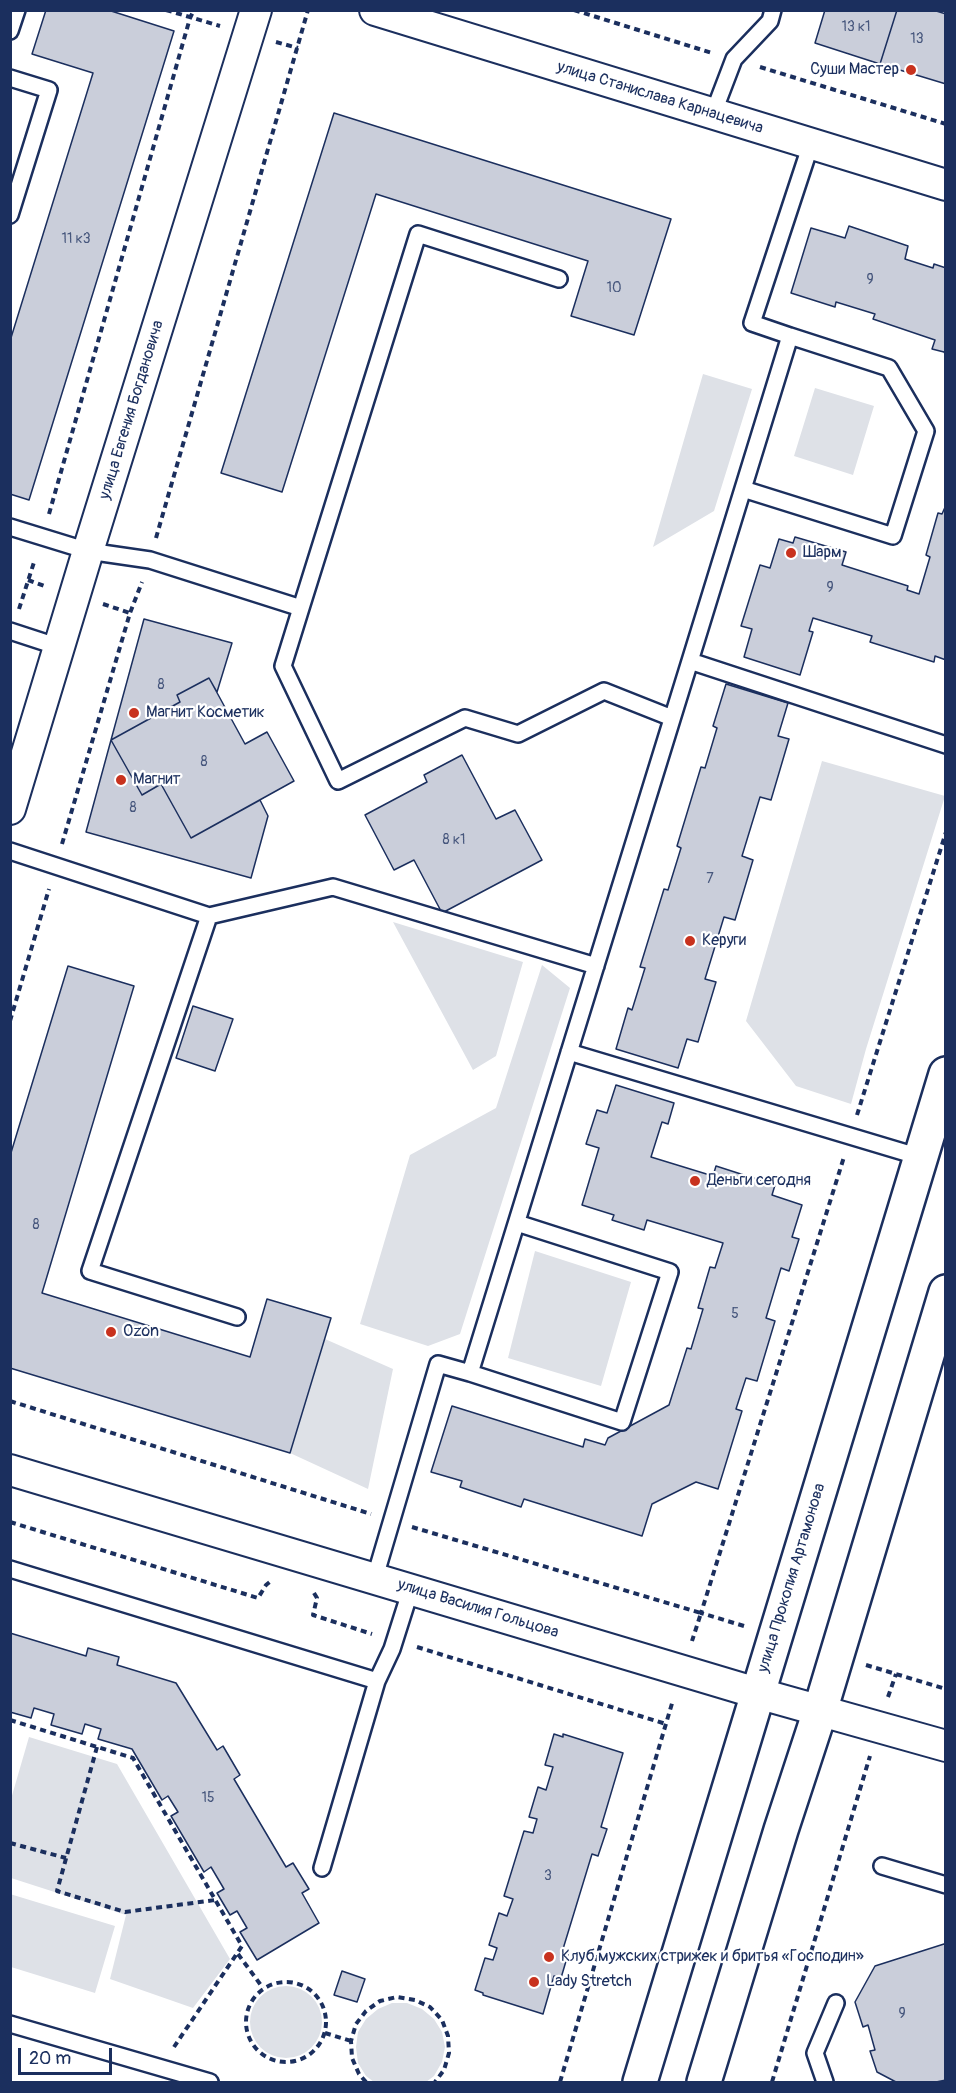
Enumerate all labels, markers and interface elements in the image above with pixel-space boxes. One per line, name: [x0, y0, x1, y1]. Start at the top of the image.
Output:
house number: 13 к1: [841, 19, 871, 35]
house number: 13: [910, 31, 924, 47]
street label: улица Станислава Карнацевича: [555, 57, 765, 139]
place label: Суши Мастер: [810, 60, 899, 80]
marker: Суши Мастер: [904, 63, 918, 77]
house number: 11 к3: [61, 231, 91, 247]
house number: 9: [866, 272, 874, 288]
house number: 10: [606, 280, 622, 296]
street label: улица Евгения Богдановича: [96, 318, 168, 502]
place label: Шарм: [803, 543, 842, 563]
marker: Шарм: [784, 546, 798, 560]
house number: 9: [826, 580, 834, 596]
house number: 8: [157, 677, 165, 693]
place label: Магнит Косметик: [146, 703, 265, 723]
marker: Магнит Косметик: [127, 706, 141, 720]
house number: 8: [200, 754, 208, 770]
place label: Магнит: [133, 770, 181, 790]
marker: Магнит: [114, 773, 128, 787]
house number: 8: [129, 800, 137, 816]
house number: 8 к1: [443, 832, 465, 848]
house number: 7: [706, 871, 714, 887]
place label: Керуги: [702, 931, 746, 951]
marker: Керуги: [683, 934, 697, 948]
place label: Деньги сегодня: [707, 1171, 811, 1191]
marker: Деньги сегодня: [688, 1174, 702, 1188]
house number: 8: [32, 1217, 40, 1233]
house number: 5: [731, 1306, 739, 1322]
place label: Ozon: [123, 1322, 159, 1342]
marker: Ozon: [104, 1325, 118, 1339]
street label: улица Прокопия Артамонова: [754, 1481, 830, 1675]
street label: улица Василия Гольцова: [395, 1575, 561, 1643]
house number: 15: [201, 1790, 215, 1806]
house number: 3: [544, 1868, 552, 1884]
place label: Клуб мужских стрижек и бритья «Господин»: [561, 1947, 864, 1967]
marker: Клуб мужских стрижек и бритья «Господин»: [542, 1950, 556, 1964]
place label: Lady Stretch: [546, 1972, 632, 1992]
marker: Lady Stretch: [527, 1975, 541, 1989]
house number: 9: [898, 2006, 906, 2022]
scale bar: [21, 2036, 116, 2074]
text: 20 m: [29, 2047, 71, 2070]

